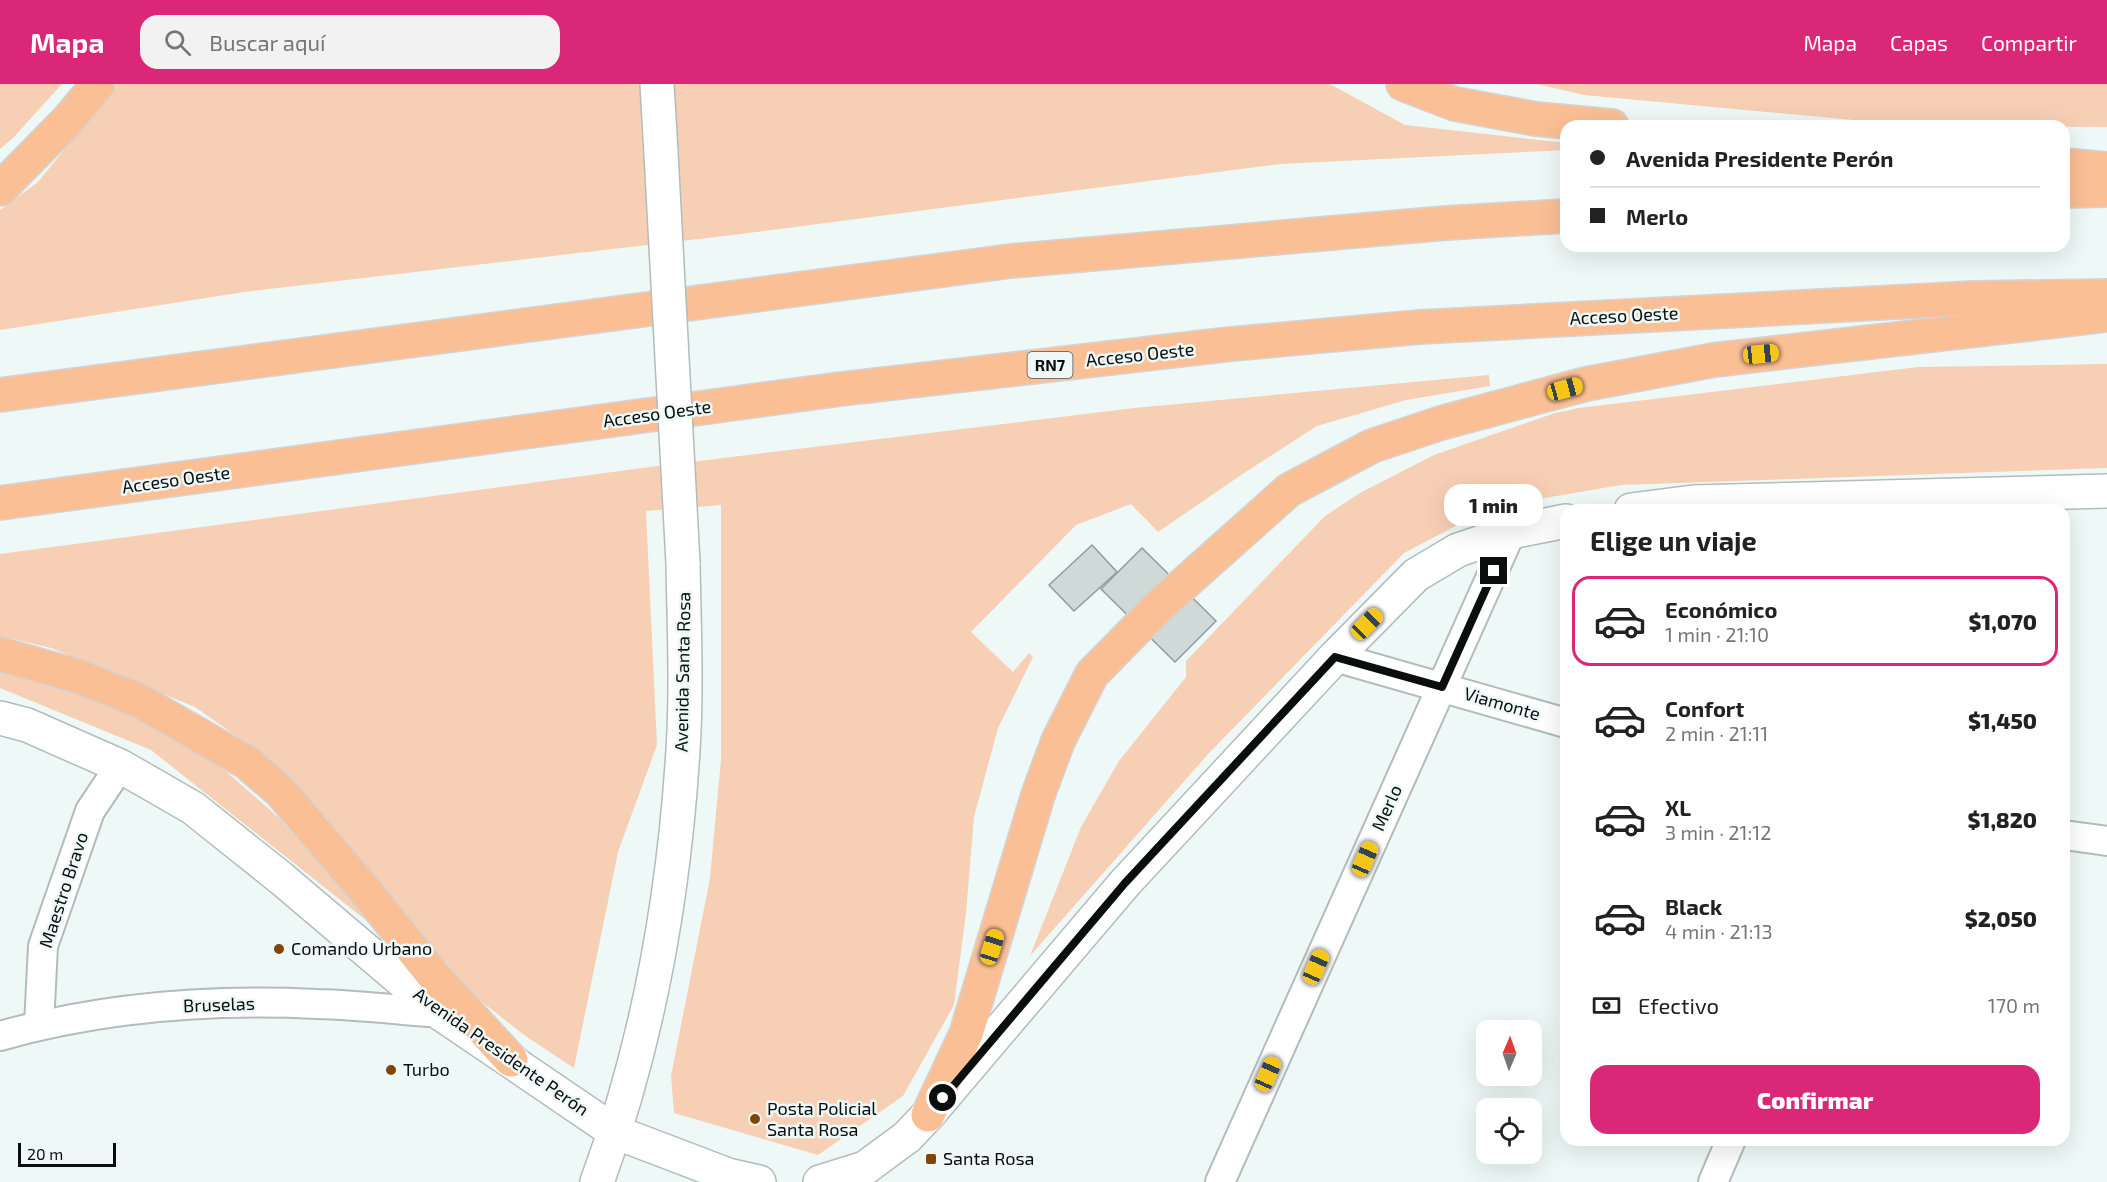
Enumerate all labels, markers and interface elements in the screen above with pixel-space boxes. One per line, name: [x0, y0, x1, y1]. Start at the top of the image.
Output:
search box: [140, 15, 560, 69]
text: Mapa: [30, 25, 104, 59]
icon: search: [161, 26, 194, 59]
text: Buscar aquí: [209, 29, 325, 55]
text: Mapa: [1803, 30, 1857, 55]
text: Capas: [1890, 30, 1948, 55]
text: Compartir: [1981, 30, 2077, 55]
text: Avenida Presidente Perón: [1626, 145, 1894, 171]
text: Merlo: [1626, 203, 1688, 229]
street label: Acceso Oeste: [1569, 301, 1679, 329]
street label: Acceso Oeste: [1085, 337, 1195, 371]
car: [1742, 343, 1780, 365]
road number: RN7: [1028, 352, 1072, 378]
car: [1545, 376, 1585, 402]
street label: Acceso Oeste: [601, 395, 712, 431]
street label: Acceso Oeste: [120, 461, 231, 497]
callout: 1 min: [1444, 484, 1544, 526]
text: 1 min: [1469, 493, 1518, 517]
text: Elige un viaje: [1590, 524, 1757, 556]
route end: [1480, 557, 1507, 584]
street label: Avenida Santa Rosa: [670, 592, 694, 752]
icon: car: [1593, 594, 1647, 648]
text: Económico: [1665, 596, 1777, 622]
car: [1348, 605, 1386, 643]
text: $1,070: [1968, 608, 2037, 634]
text: 1 min · 21:10: [1665, 622, 1769, 646]
street label: Viamonte: [1462, 682, 1543, 724]
icon: car: [1593, 693, 1647, 747]
text: Confort: [1665, 695, 1744, 721]
text: $1,450: [1968, 707, 2037, 733]
text: 2 min · 21:11: [1665, 721, 1768, 745]
street label: Merlo: [1366, 781, 1406, 834]
icon: car: [1593, 792, 1647, 846]
text: XL: [1665, 794, 1691, 820]
text: $1,820: [1968, 806, 2037, 832]
text: 3 min · 21:12: [1665, 820, 1771, 844]
street label: Maestro Bravo: [34, 829, 92, 950]
car: [1349, 839, 1381, 879]
icon: car: [1593, 891, 1647, 945]
text: Black: [1665, 893, 1722, 919]
text: $2,050: [1965, 905, 2037, 931]
text: 4 min · 21:13: [1665, 919, 1773, 943]
car: [978, 927, 1006, 967]
place label: Comando Urbano: [291, 937, 432, 959]
marker: Comando Urbano: [272, 942, 286, 956]
car: [1300, 947, 1332, 987]
street label: Avenida Presidente Perón: [410, 982, 593, 1120]
icon: cash: [1590, 989, 1623, 1022]
street label: Bruselas: [183, 992, 255, 1016]
text: Efectivo: [1638, 992, 1719, 1018]
text: 170 m: [1988, 993, 2040, 1017]
north arrow: [1476, 1020, 1542, 1086]
map controls: [1476, 1020, 1542, 1164]
car: [1252, 1054, 1284, 1094]
place label: Turbo: [403, 1058, 450, 1080]
marker: Turbo: [384, 1063, 398, 1077]
button: Confirmar: [1590, 1065, 2040, 1134]
route start: [929, 1084, 956, 1111]
place label: Posta Policial Santa Rosa: [767, 1097, 877, 1140]
button: locate: [1476, 1098, 1542, 1164]
marker: Posta Policial Santa Rosa: [748, 1112, 762, 1126]
scale bar: [18, 1140, 116, 1168]
text: 20 m: [27, 1144, 63, 1163]
place label: Santa Rosa: [943, 1147, 1034, 1169]
marker: Santa Rosa: [924, 1152, 938, 1166]

